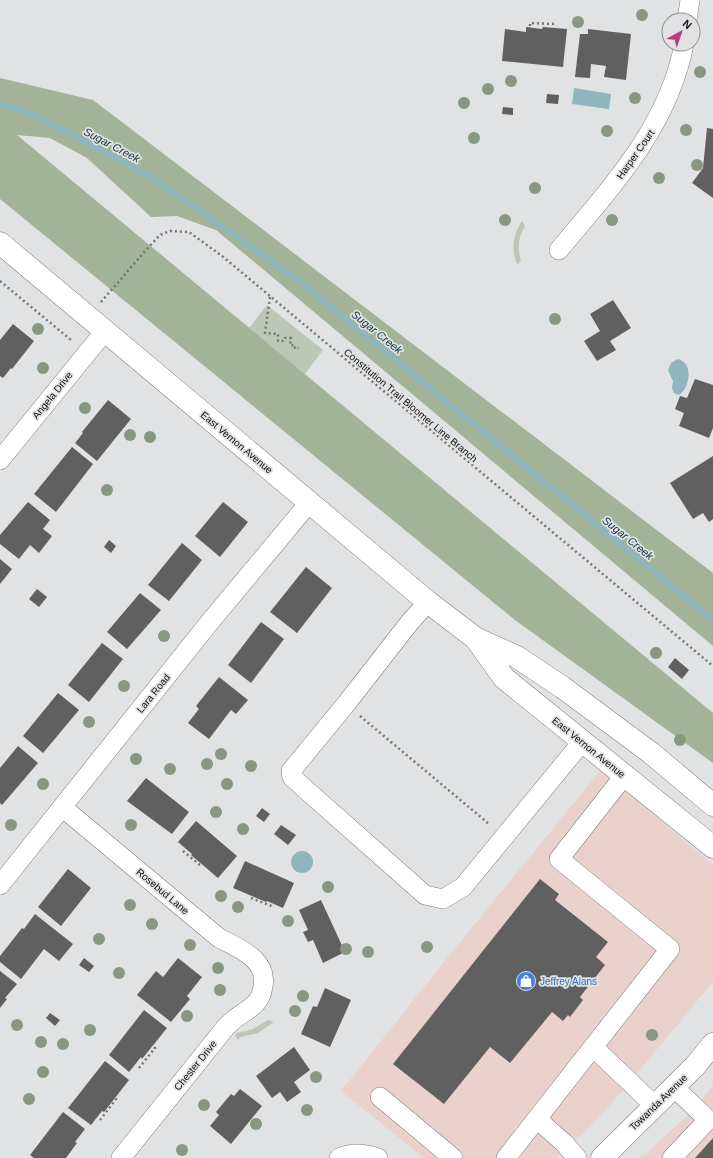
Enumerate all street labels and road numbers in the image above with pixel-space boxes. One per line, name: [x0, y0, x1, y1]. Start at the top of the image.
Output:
street label: Harper Court: [614, 127, 657, 181]
street label: Constitution Trail Bloomer Line Branch: [342, 346, 480, 464]
street label: Angela Drive: [30, 369, 75, 421]
street label: East Vernon Avenue: [198, 409, 275, 476]
street label: Lara Road: [134, 672, 172, 715]
street label: East Vernon Avenue: [550, 715, 628, 780]
street label: Rosebud Lane: [134, 866, 191, 917]
street label: Chester Drive: [172, 1038, 219, 1093]
street label: Towanda Avenue: [627, 1072, 690, 1133]

